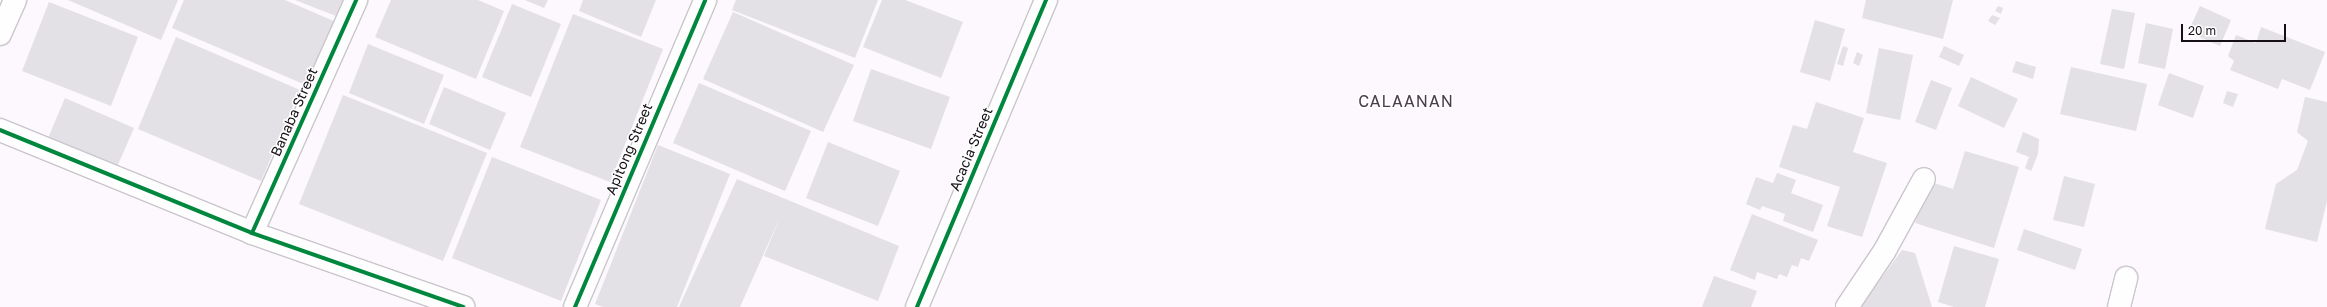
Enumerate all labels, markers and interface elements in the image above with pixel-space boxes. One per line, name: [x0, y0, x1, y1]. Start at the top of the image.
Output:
scale bar: [2183, 16, 2288, 42]
text: 20 m: [2188, 23, 2216, 38]
street label: Banaba Street: [267, 65, 321, 159]
district label: CALAANAN: [1358, 91, 1454, 111]
street label: Apitong Street: [602, 101, 656, 197]
street label: Acacia Street: [946, 105, 996, 193]

